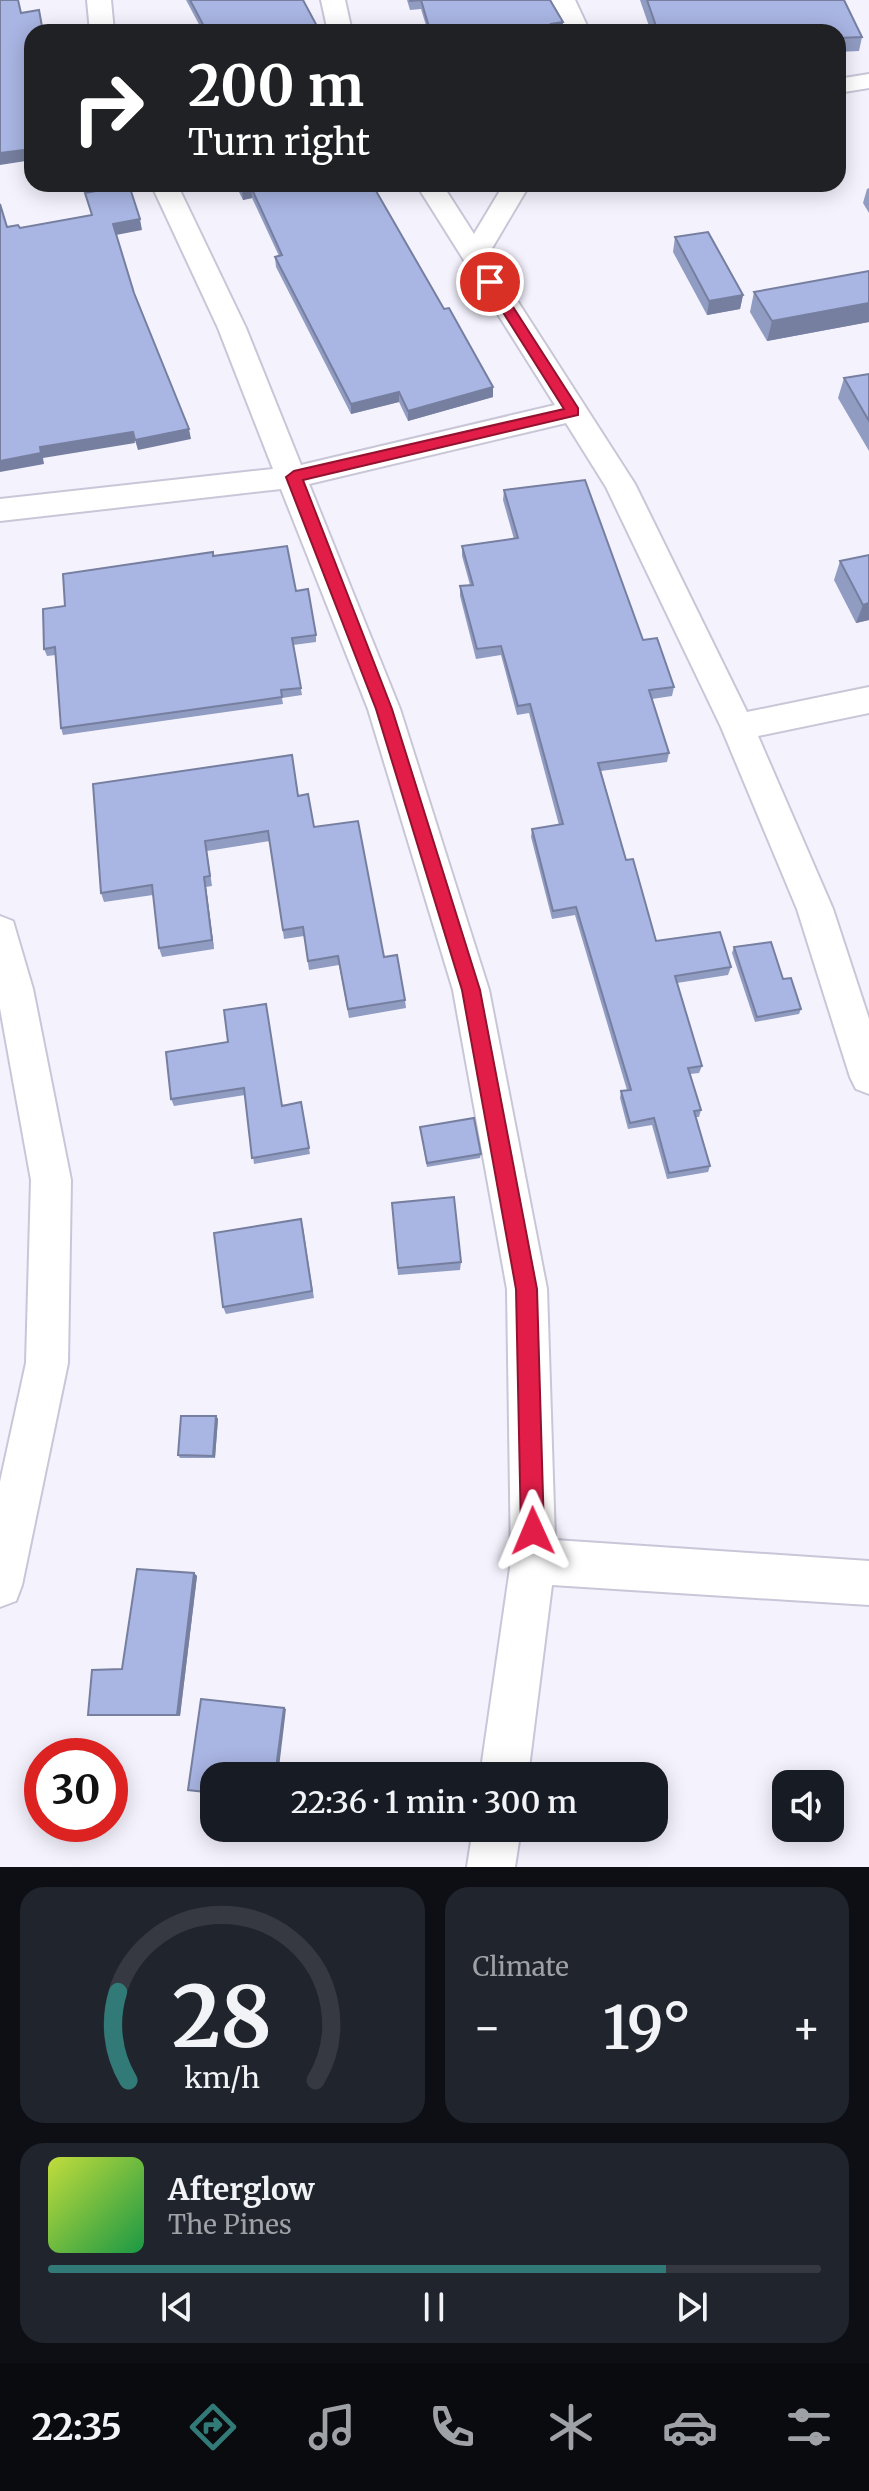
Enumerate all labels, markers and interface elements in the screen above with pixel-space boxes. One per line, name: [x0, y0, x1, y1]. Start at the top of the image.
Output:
text: 200 m: [188, 51, 364, 121]
icon: right: [56, 56, 160, 160]
text: Turn right: [188, 120, 370, 165]
pin: [456, 248, 524, 316]
icon: arrive: [468, 260, 512, 304]
position arrow: [491, 1489, 575, 1573]
speed limit sign: 30: [24, 1738, 128, 1842]
map controls: [772, 1770, 844, 1842]
button: sound: [772, 1770, 844, 1842]
text: 22:36 · 1 min · 300 m: [291, 1783, 577, 1821]
text: Climate: [473, 1950, 569, 1983]
text: 28: [172, 1965, 272, 2070]
text: 19°: [603, 1990, 691, 2065]
text: −: [473, 2000, 502, 2055]
text: +: [792, 2000, 821, 2055]
text: km/h: [184, 2060, 260, 2096]
text: Afterglow: [168, 2170, 315, 2208]
text: The Pines: [168, 2208, 292, 2241]
icon: previous: [155, 2285, 199, 2329]
icon: pause: [412, 2285, 456, 2329]
icon: next: [670, 2285, 714, 2329]
icon: directions: [185, 2399, 241, 2455]
icon: music: [304, 2399, 360, 2455]
icon: phone: [424, 2399, 480, 2455]
icon: climate: [543, 2399, 599, 2455]
icon: car: [662, 2399, 718, 2455]
icon: filters: [781, 2399, 837, 2455]
text: 22:35: [32, 2405, 122, 2450]

